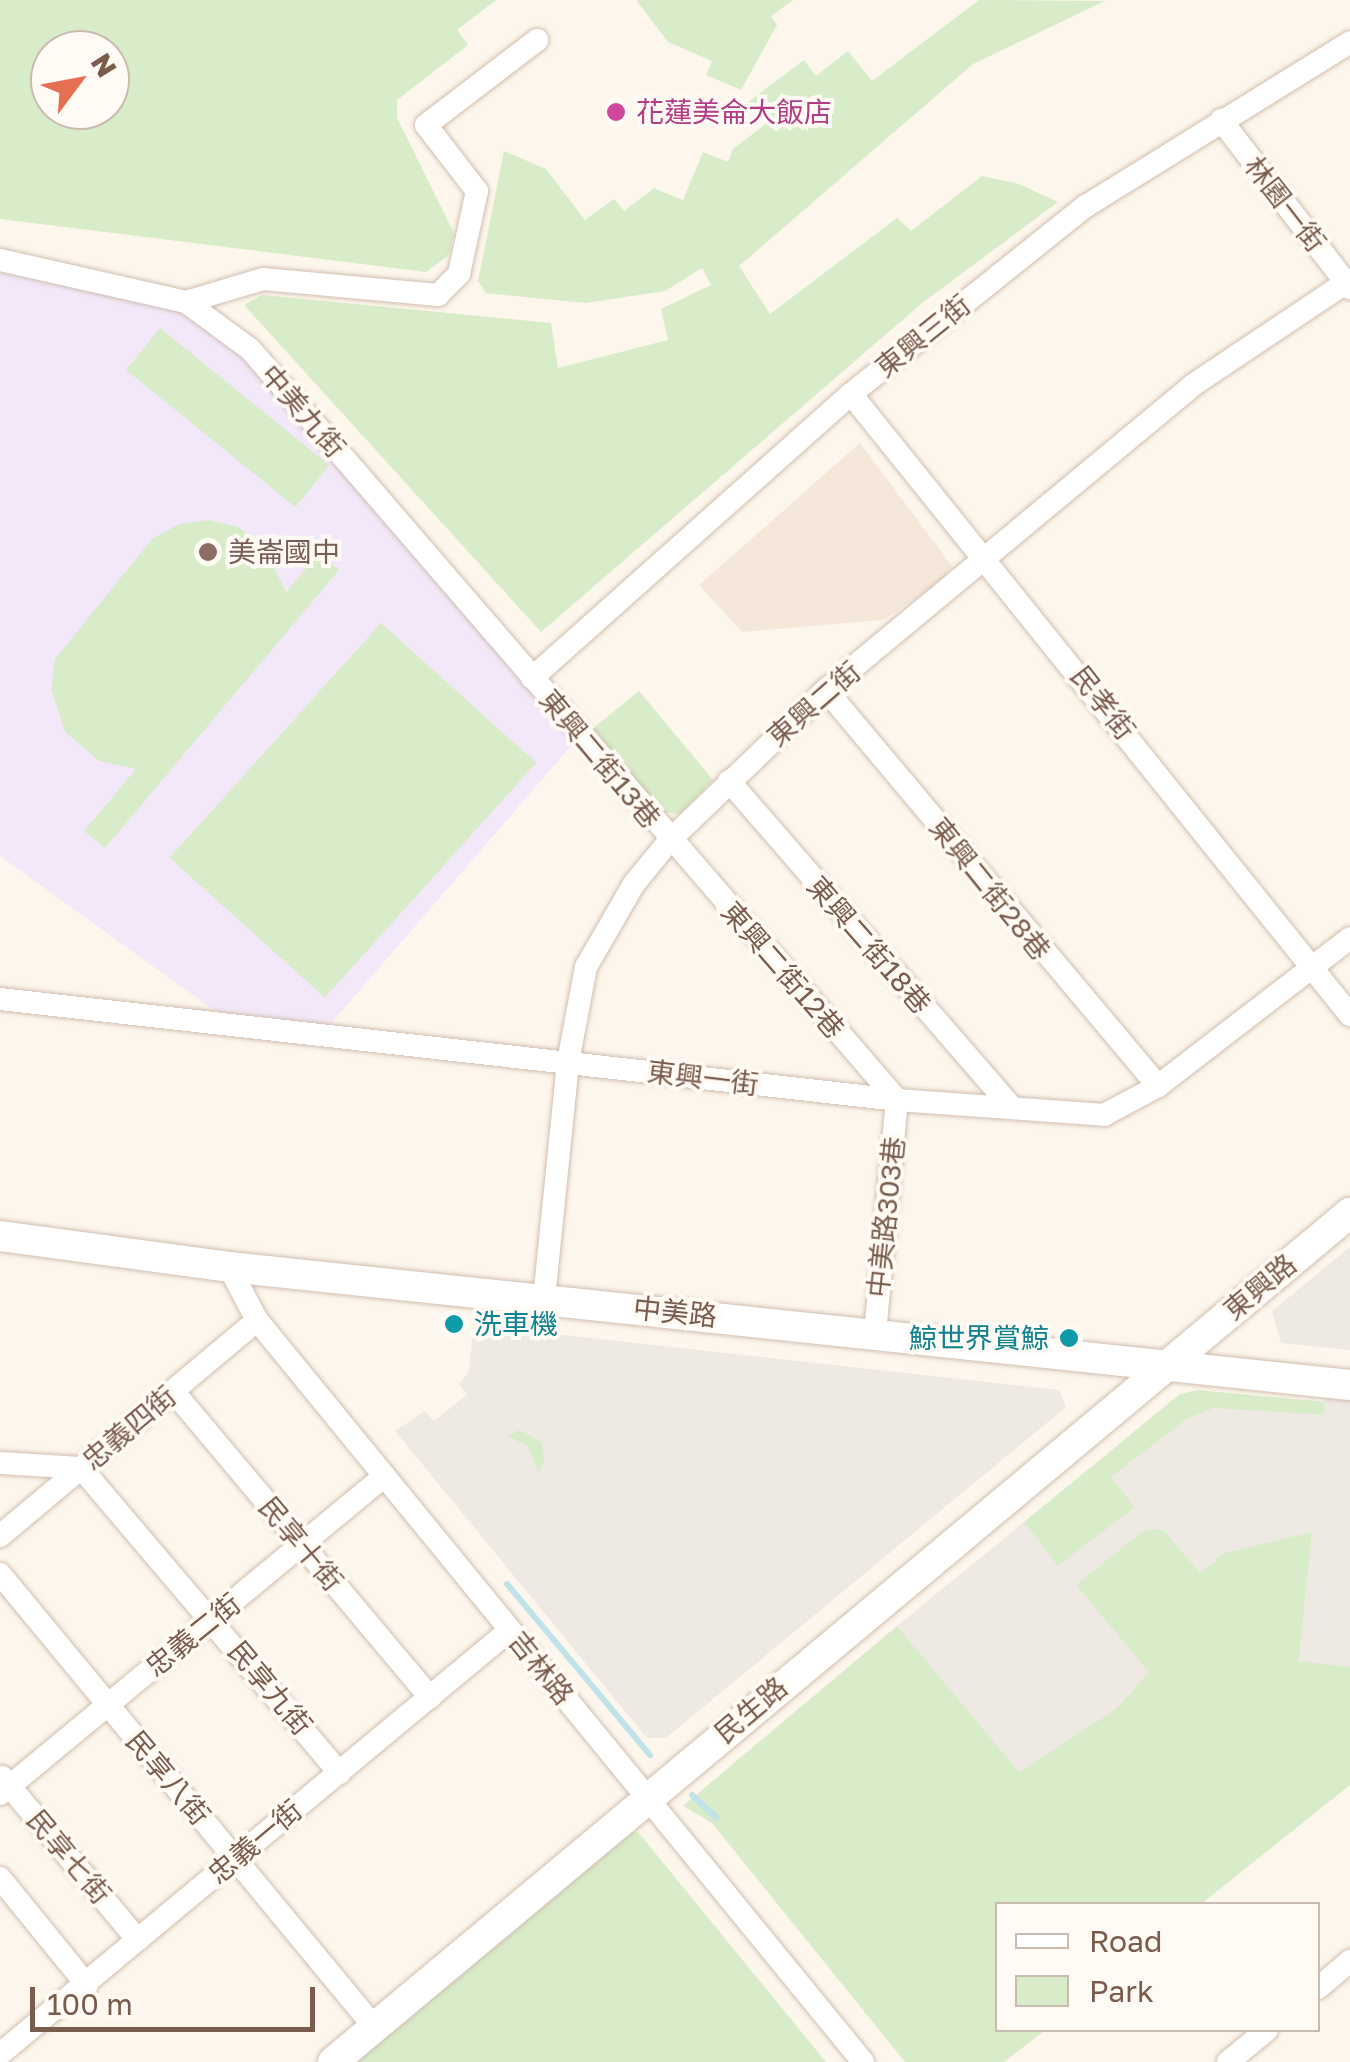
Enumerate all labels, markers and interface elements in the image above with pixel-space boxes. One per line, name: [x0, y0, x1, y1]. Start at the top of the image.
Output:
north arrow: [30, 30, 130, 130]
text: N: [85, 47, 124, 83]
place label: 花蓮美侖大飯店: [636, 95, 832, 129]
marker: 花蓮美侖大飯店: [605, 101, 627, 123]
street label: 林園一街: [1237, 150, 1333, 258]
street label: 東興三街: [869, 288, 977, 384]
street label: 中美九街: [254, 358, 352, 464]
place label: 美崙國中: [228, 535, 340, 569]
marker: 美崙國中: [197, 541, 219, 563]
street label: 東興二街: [761, 655, 867, 753]
street label: 民孝街: [1064, 660, 1142, 746]
street label: 東興二街13巷: [533, 683, 667, 835]
street label: 東興二街28巷: [922, 811, 1058, 967]
street label: 東興二街18巷: [800, 870, 938, 1020]
street label: 東興二街12巷: [715, 895, 851, 1045]
street label: 東興一街: [645, 1055, 761, 1101]
street label: 中美路303巷: [861, 1135, 911, 1299]
street label: 東興路: [1217, 1247, 1303, 1327]
street label: 中美路: [631, 1291, 719, 1333]
place label: 洗車機: [474, 1307, 558, 1341]
marker: 洗車機: [443, 1313, 465, 1335]
place label: 鯨世界賞鯨: [909, 1321, 1049, 1355]
marker: 鯨世界賞鯨: [1058, 1327, 1080, 1349]
street label: 忠義四街: [75, 1379, 183, 1477]
street label: 民享十街: [252, 1490, 350, 1598]
street label: 忠義二街: [139, 1587, 247, 1683]
street label: 吉林路: [502, 1625, 580, 1711]
street label: 民享九街: [221, 1634, 319, 1742]
street label: 民生路: [708, 1670, 794, 1750]
street label: 民享八街: [119, 1724, 217, 1832]
street label: 忠義一街: [201, 1793, 309, 1891]
street label: 民享七街: [20, 1803, 118, 1911]
legend: [995, 1902, 1320, 2032]
text: Road: [1089, 1923, 1163, 1959]
scale bar: [35, 1967, 320, 2029]
text: Park: [1089, 1973, 1154, 2009]
text: 100 m: [47, 1986, 133, 2022]

